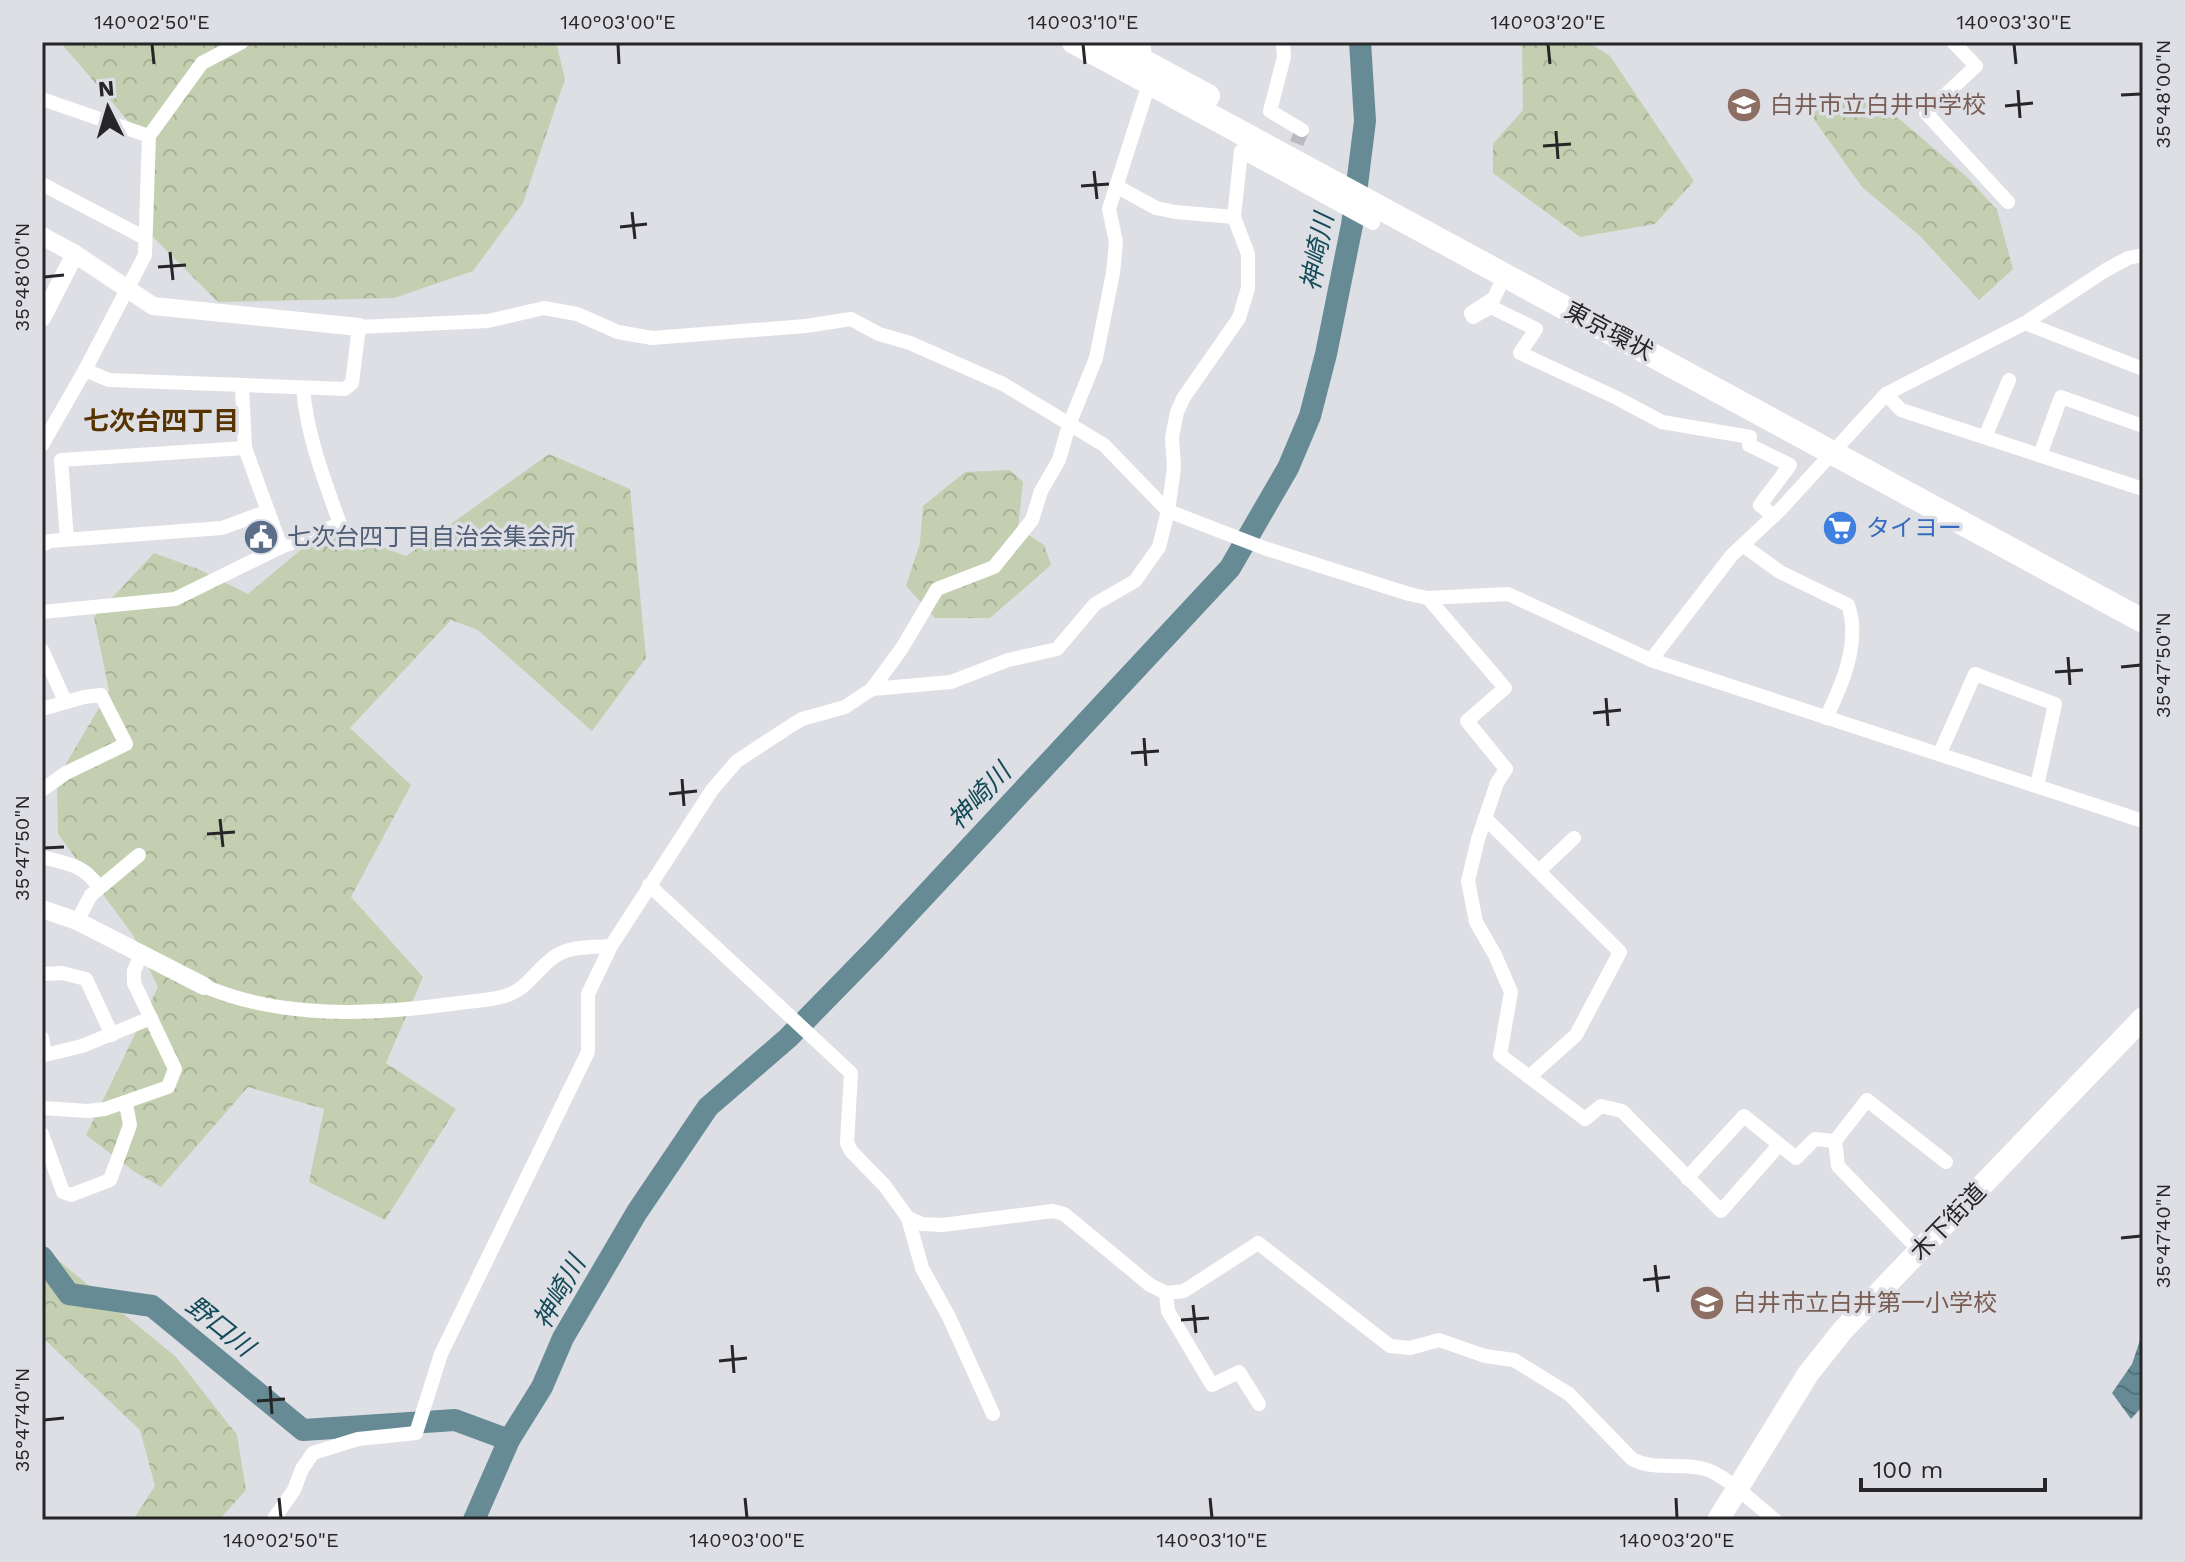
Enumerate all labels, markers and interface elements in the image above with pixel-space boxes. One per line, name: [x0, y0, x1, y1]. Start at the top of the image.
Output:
text: 140°02'50"E: [94, 10, 210, 34]
text: 140°03'00"E: [560, 10, 676, 34]
text: 140°03'10"E: [1027, 10, 1139, 34]
text: 140°03'20"E: [1491, 10, 1605, 34]
text: 140°03'30"E: [1957, 10, 2071, 34]
text: 35°48'00"N: [2151, 40, 2175, 148]
north arrow: [68, 68, 148, 148]
text: N: [97, 75, 116, 102]
school or university icon: 白井市立白井中学校: [1725, 86, 1763, 124]
place label: 白井市立白井中学校: [1770, 91, 1986, 119]
water label: 神崎川: [1295, 208, 1340, 293]
text: 35°48'00"N: [10, 223, 34, 331]
street label: 東京環状: [1560, 296, 1658, 366]
district label: 七次台四丁目: [83, 406, 239, 436]
supermarket icon: タイヨー: [1821, 509, 1859, 547]
place label: タイヨー: [1866, 514, 1962, 542]
public building icon: 七次台四丁目自治会集会所: [242, 518, 280, 556]
place label: 七次台四丁目自治会集会所: [287, 523, 575, 551]
text: 35°47'50"N: [2151, 612, 2175, 718]
water label: 神崎川: [941, 755, 1019, 835]
text: 35°47'50"N: [10, 795, 34, 901]
street label: 木下街道: [1905, 1178, 1991, 1266]
text: 35°47'40"N: [2151, 1184, 2175, 1288]
water label: 神崎川: [527, 1248, 592, 1333]
school or university icon: 白井市立白井第一小学校: [1688, 1284, 1726, 1322]
place label: 白井市立白井第一小学校: [1733, 1289, 1997, 1317]
water label: 野口川: [180, 1290, 262, 1364]
text: 35°47'40"N: [10, 1368, 34, 1472]
scale bar: [1861, 1442, 2045, 1492]
text: 100 m: [1873, 1456, 1943, 1484]
text: 140°02'50"E: [223, 1528, 339, 1552]
text: 140°03'00"E: [689, 1528, 805, 1552]
text: 140°03'10"E: [1156, 1528, 1268, 1552]
text: 140°03'20"E: [1620, 1528, 1734, 1552]

